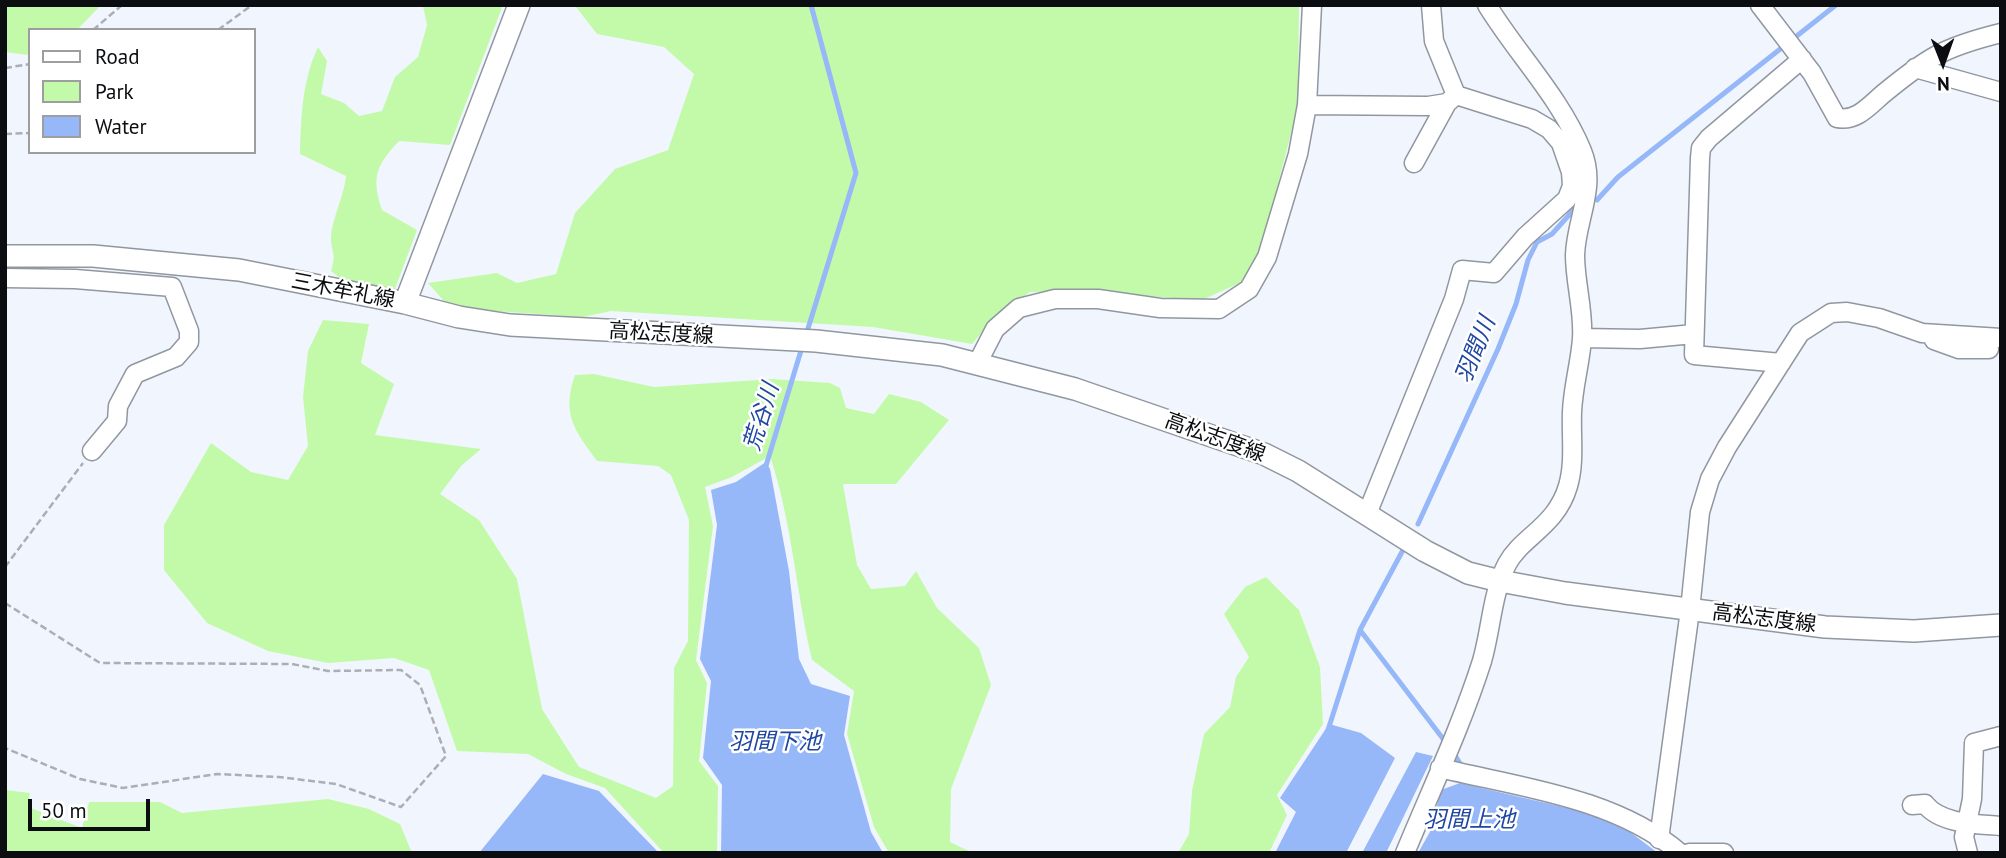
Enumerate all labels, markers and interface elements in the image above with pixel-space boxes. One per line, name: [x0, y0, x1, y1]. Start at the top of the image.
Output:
legend: [28, 28, 256, 154]
north arrow: [1908, 28, 1978, 98]
text: Road: [95, 43, 139, 70]
text: N: [1937, 72, 1950, 96]
text: Park: [95, 78, 134, 105]
text: Water: [95, 113, 147, 140]
street label: 三木牟礼線: [289, 269, 397, 313]
water label: 羽間川: [1450, 313, 1502, 387]
street label: 高松志度線: [608, 319, 714, 349]
water label: 荒谷川: [739, 380, 785, 454]
street label: 高松志度線: [1161, 408, 1269, 468]
street label: 高松志度線: [1710, 600, 1818, 638]
water label: 羽間下池: [729, 728, 821, 756]
scale bar: [32, 784, 154, 828]
text: 50 m: [41, 797, 87, 824]
water label: 羽間上池: [1423, 806, 1515, 834]

